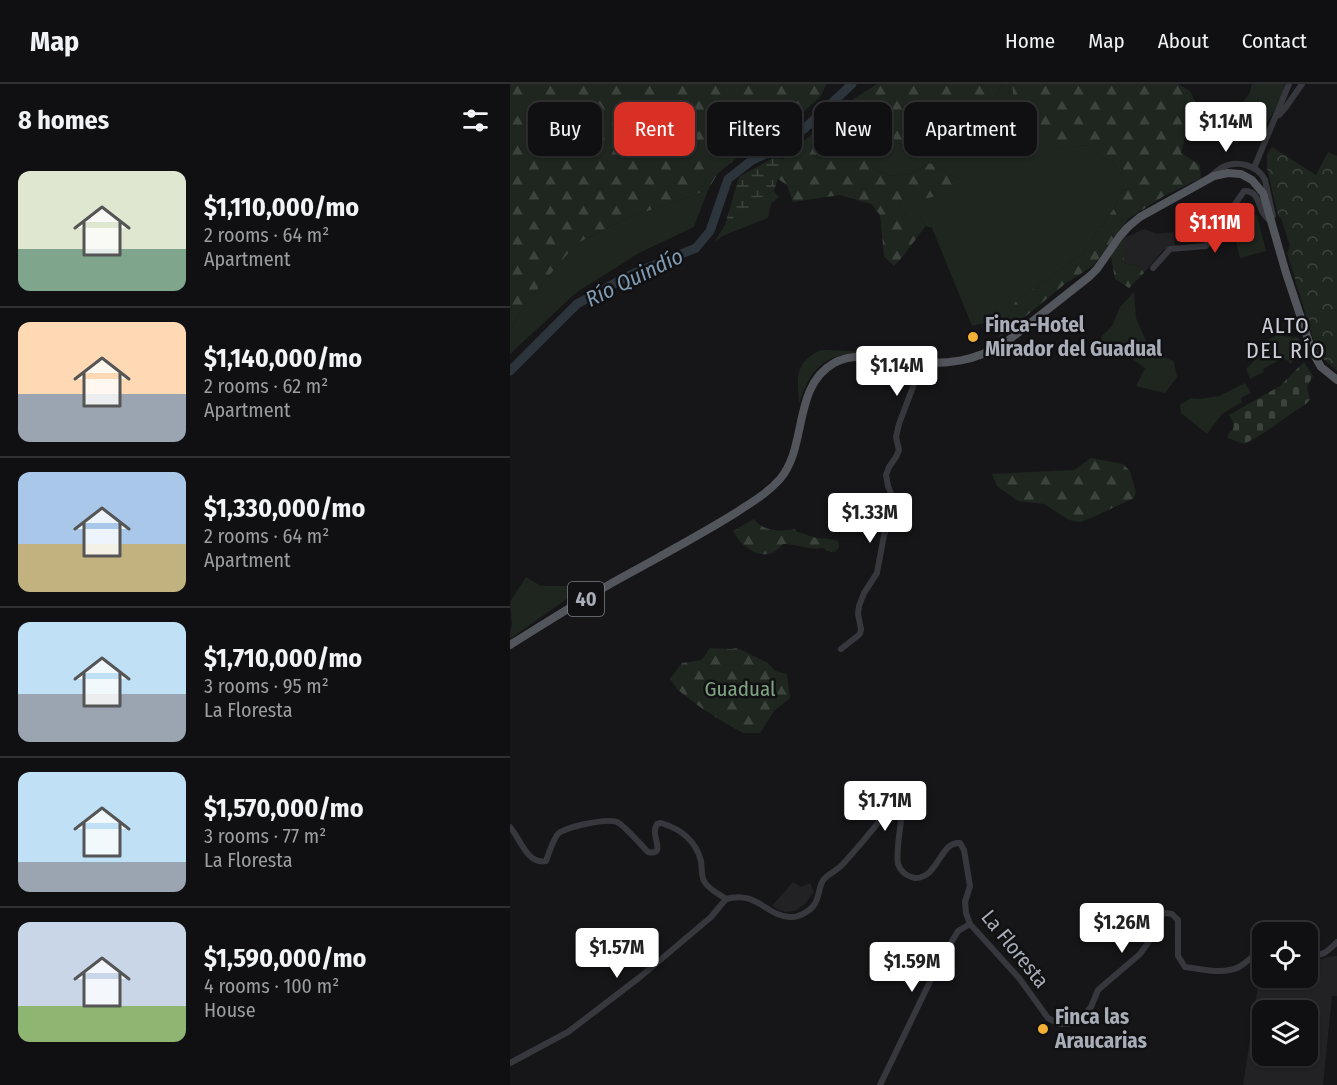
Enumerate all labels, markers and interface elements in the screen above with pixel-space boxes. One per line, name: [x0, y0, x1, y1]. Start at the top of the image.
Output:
text: Map: [30, 25, 79, 58]
text: Home: [1005, 28, 1055, 54]
text: Map: [1088, 28, 1125, 54]
text: About: [1158, 28, 1209, 54]
text: Contact: [1242, 28, 1307, 54]
chip: Buy: [528, 102, 602, 156]
chip: Rent: [614, 102, 695, 156]
chip: Filters: [707, 102, 802, 156]
chip: New: [814, 102, 892, 156]
chip: Apartment: [904, 102, 1037, 156]
pin: $1.14M: [1177, 102, 1275, 153]
icon: filters: [459, 104, 492, 137]
text: 8 homes: [18, 105, 109, 136]
text: $1.14M: [1199, 109, 1253, 133]
text: $1,110,000/mo: [204, 192, 359, 223]
icon: home: [66, 195, 138, 267]
pin: $1.11M: [1166, 203, 1264, 254]
text: $1.11M: [1189, 210, 1241, 234]
text: 2 rooms · 64 m²: [204, 223, 329, 247]
water label: Río Quindío: [581, 242, 687, 313]
text: Apartment: [204, 247, 291, 271]
place label: Finca-Hotel Mirador del Guadual: [985, 312, 1162, 362]
district label: ALTO DEL RÍO: [1246, 312, 1326, 364]
marker: Finca-Hotel Mirador del Guadual: [966, 330, 980, 344]
text: $1,140,000/mo: [204, 343, 362, 374]
icon: home: [66, 346, 138, 418]
pin: $1.14M: [848, 346, 946, 397]
text: $1.14M: [870, 353, 924, 377]
text: 2 rooms · 62 m²: [204, 374, 328, 398]
text: Apartment: [204, 398, 291, 422]
text: $1,330,000/mo: [204, 493, 365, 524]
pin: $1.33M: [821, 493, 919, 544]
icon: home: [66, 496, 138, 568]
text: $1.33M: [842, 500, 898, 524]
text: 2 rooms · 64 m²: [204, 524, 329, 548]
text: Apartment: [204, 548, 291, 572]
road number: 40: [568, 582, 604, 616]
text: $1,710,000/mo: [204, 643, 362, 674]
icon: home: [66, 646, 138, 718]
text: 3 rooms · 95 m²: [204, 674, 329, 698]
park label: Guadual: [704, 676, 776, 702]
text: La Floresta: [204, 698, 293, 722]
pin: $1.71M: [836, 781, 934, 832]
text: $1.71M: [858, 788, 912, 812]
text: $1,570,000/mo: [204, 793, 364, 824]
icon: home: [66, 796, 138, 868]
text: 3 rooms · 77 m²: [204, 824, 326, 848]
text: La Floresta: [204, 848, 293, 872]
pin: $1.26M: [1073, 903, 1171, 954]
street label: La Floresta: [976, 905, 1054, 993]
text: $1.26M: [1094, 910, 1150, 934]
map controls: [1252, 922, 1318, 1066]
button: locate: [1252, 922, 1318, 988]
pin: $1.57M: [568, 928, 666, 979]
text: $1.57M: [590, 935, 644, 959]
pin: $1.59M: [863, 942, 961, 993]
text: $1,590,000/mo: [204, 943, 366, 974]
icon: home: [66, 946, 138, 1018]
text: $1.59M: [884, 949, 940, 973]
text: 4 rooms · 100 m²: [204, 974, 339, 998]
text: House: [204, 998, 256, 1022]
button: layers: [1252, 1000, 1318, 1066]
place label: Finca las Araucarias: [1054, 1004, 1147, 1054]
marker: Finca las Araucarias: [1036, 1022, 1050, 1036]

